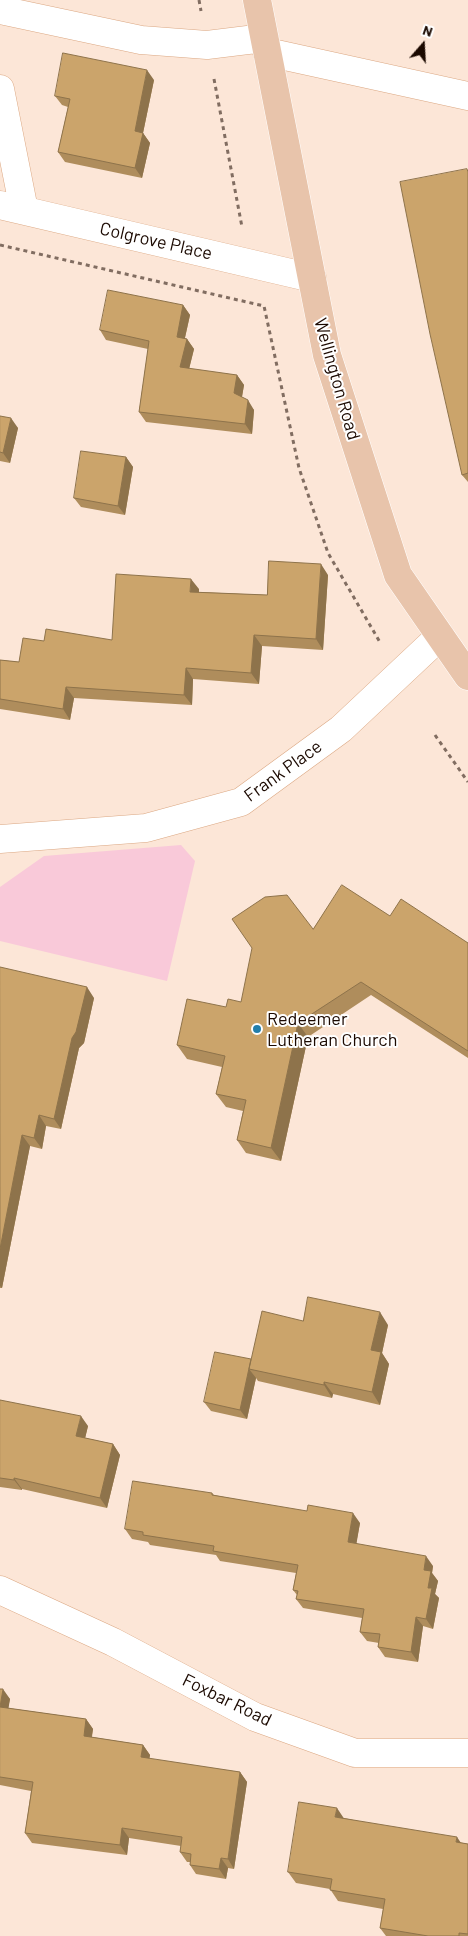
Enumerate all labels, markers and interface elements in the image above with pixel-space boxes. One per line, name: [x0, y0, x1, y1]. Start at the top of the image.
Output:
north arrow: [398, 20, 448, 70]
text: N: [421, 21, 435, 40]
street label: Colgrove Place: [98, 218, 214, 264]
street label: Wellington Road: [309, 316, 365, 442]
street label: Frank Place: [240, 736, 326, 806]
place label: Redeemer Lutheran Church: [267, 1008, 397, 1050]
marker: Redeemer Lutheran Church: [251, 1023, 263, 1035]
street label: Foxbar Road: [179, 1669, 275, 1731]

